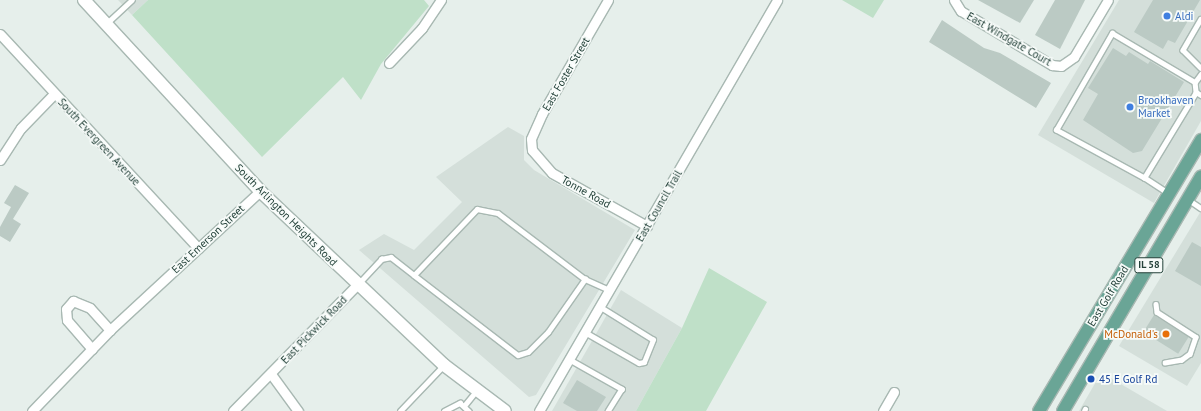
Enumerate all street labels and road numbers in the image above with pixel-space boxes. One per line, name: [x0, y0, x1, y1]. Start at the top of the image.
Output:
street label: East Windgate Court: [964, 9, 1054, 69]
street label: East Foster Street: [540, 35, 592, 113]
street label: South Evergreen Avenue: [55, 96, 143, 188]
street label: South Arlington Heights Road: [232, 161, 340, 269]
street label: East Council Trail: [633, 168, 685, 244]
street label: Tonne Road: [559, 173, 613, 211]
street label: East Emerson Street: [169, 202, 247, 276]
road number: IL 58: [1134, 257, 1164, 273]
street label: East Golf Road: [1085, 263, 1131, 329]
street label: East Pickwick Road: [278, 293, 350, 367]

